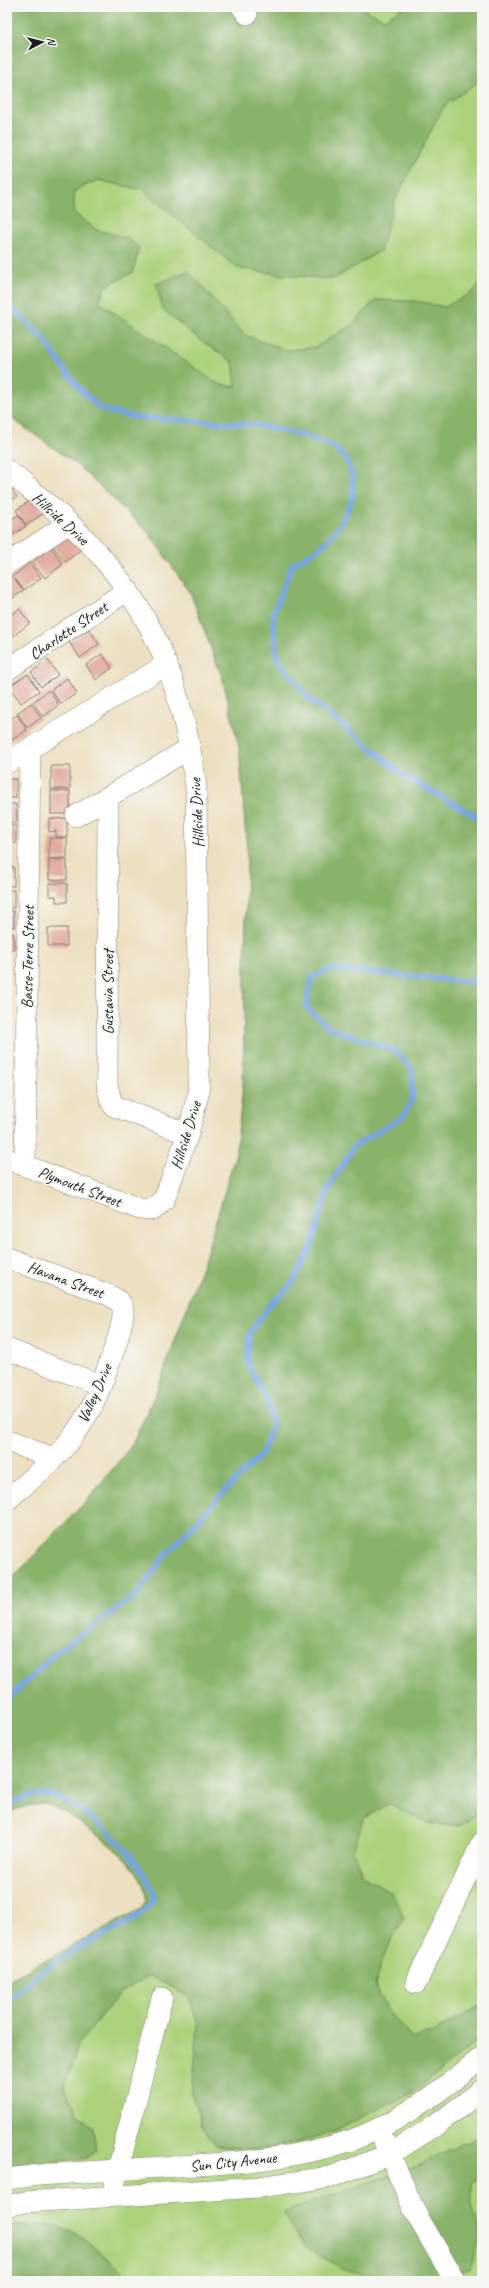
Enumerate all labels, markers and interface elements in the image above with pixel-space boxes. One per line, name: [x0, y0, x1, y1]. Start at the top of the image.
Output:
north arrow: [22, 22, 62, 62]
text: N: [45, 37, 60, 47]
street label: Hillside Drive: [28, 488, 94, 551]
street label: Charlotte Street: [26, 596, 113, 664]
street label: Hillside Drive: [185, 776, 209, 848]
street label: Basse-Terre Street: [17, 904, 39, 1009]
street label: Gustavia Street: [98, 947, 118, 1034]
street label: Hillside Drive: [166, 1097, 206, 1172]
street label: Plymouth Street: [35, 1162, 126, 1213]
street label: Havana Street: [25, 1257, 108, 1304]
street label: Valley Drive: [73, 1359, 118, 1426]
street label: Sun City Avenue: [189, 2147, 279, 2176]

